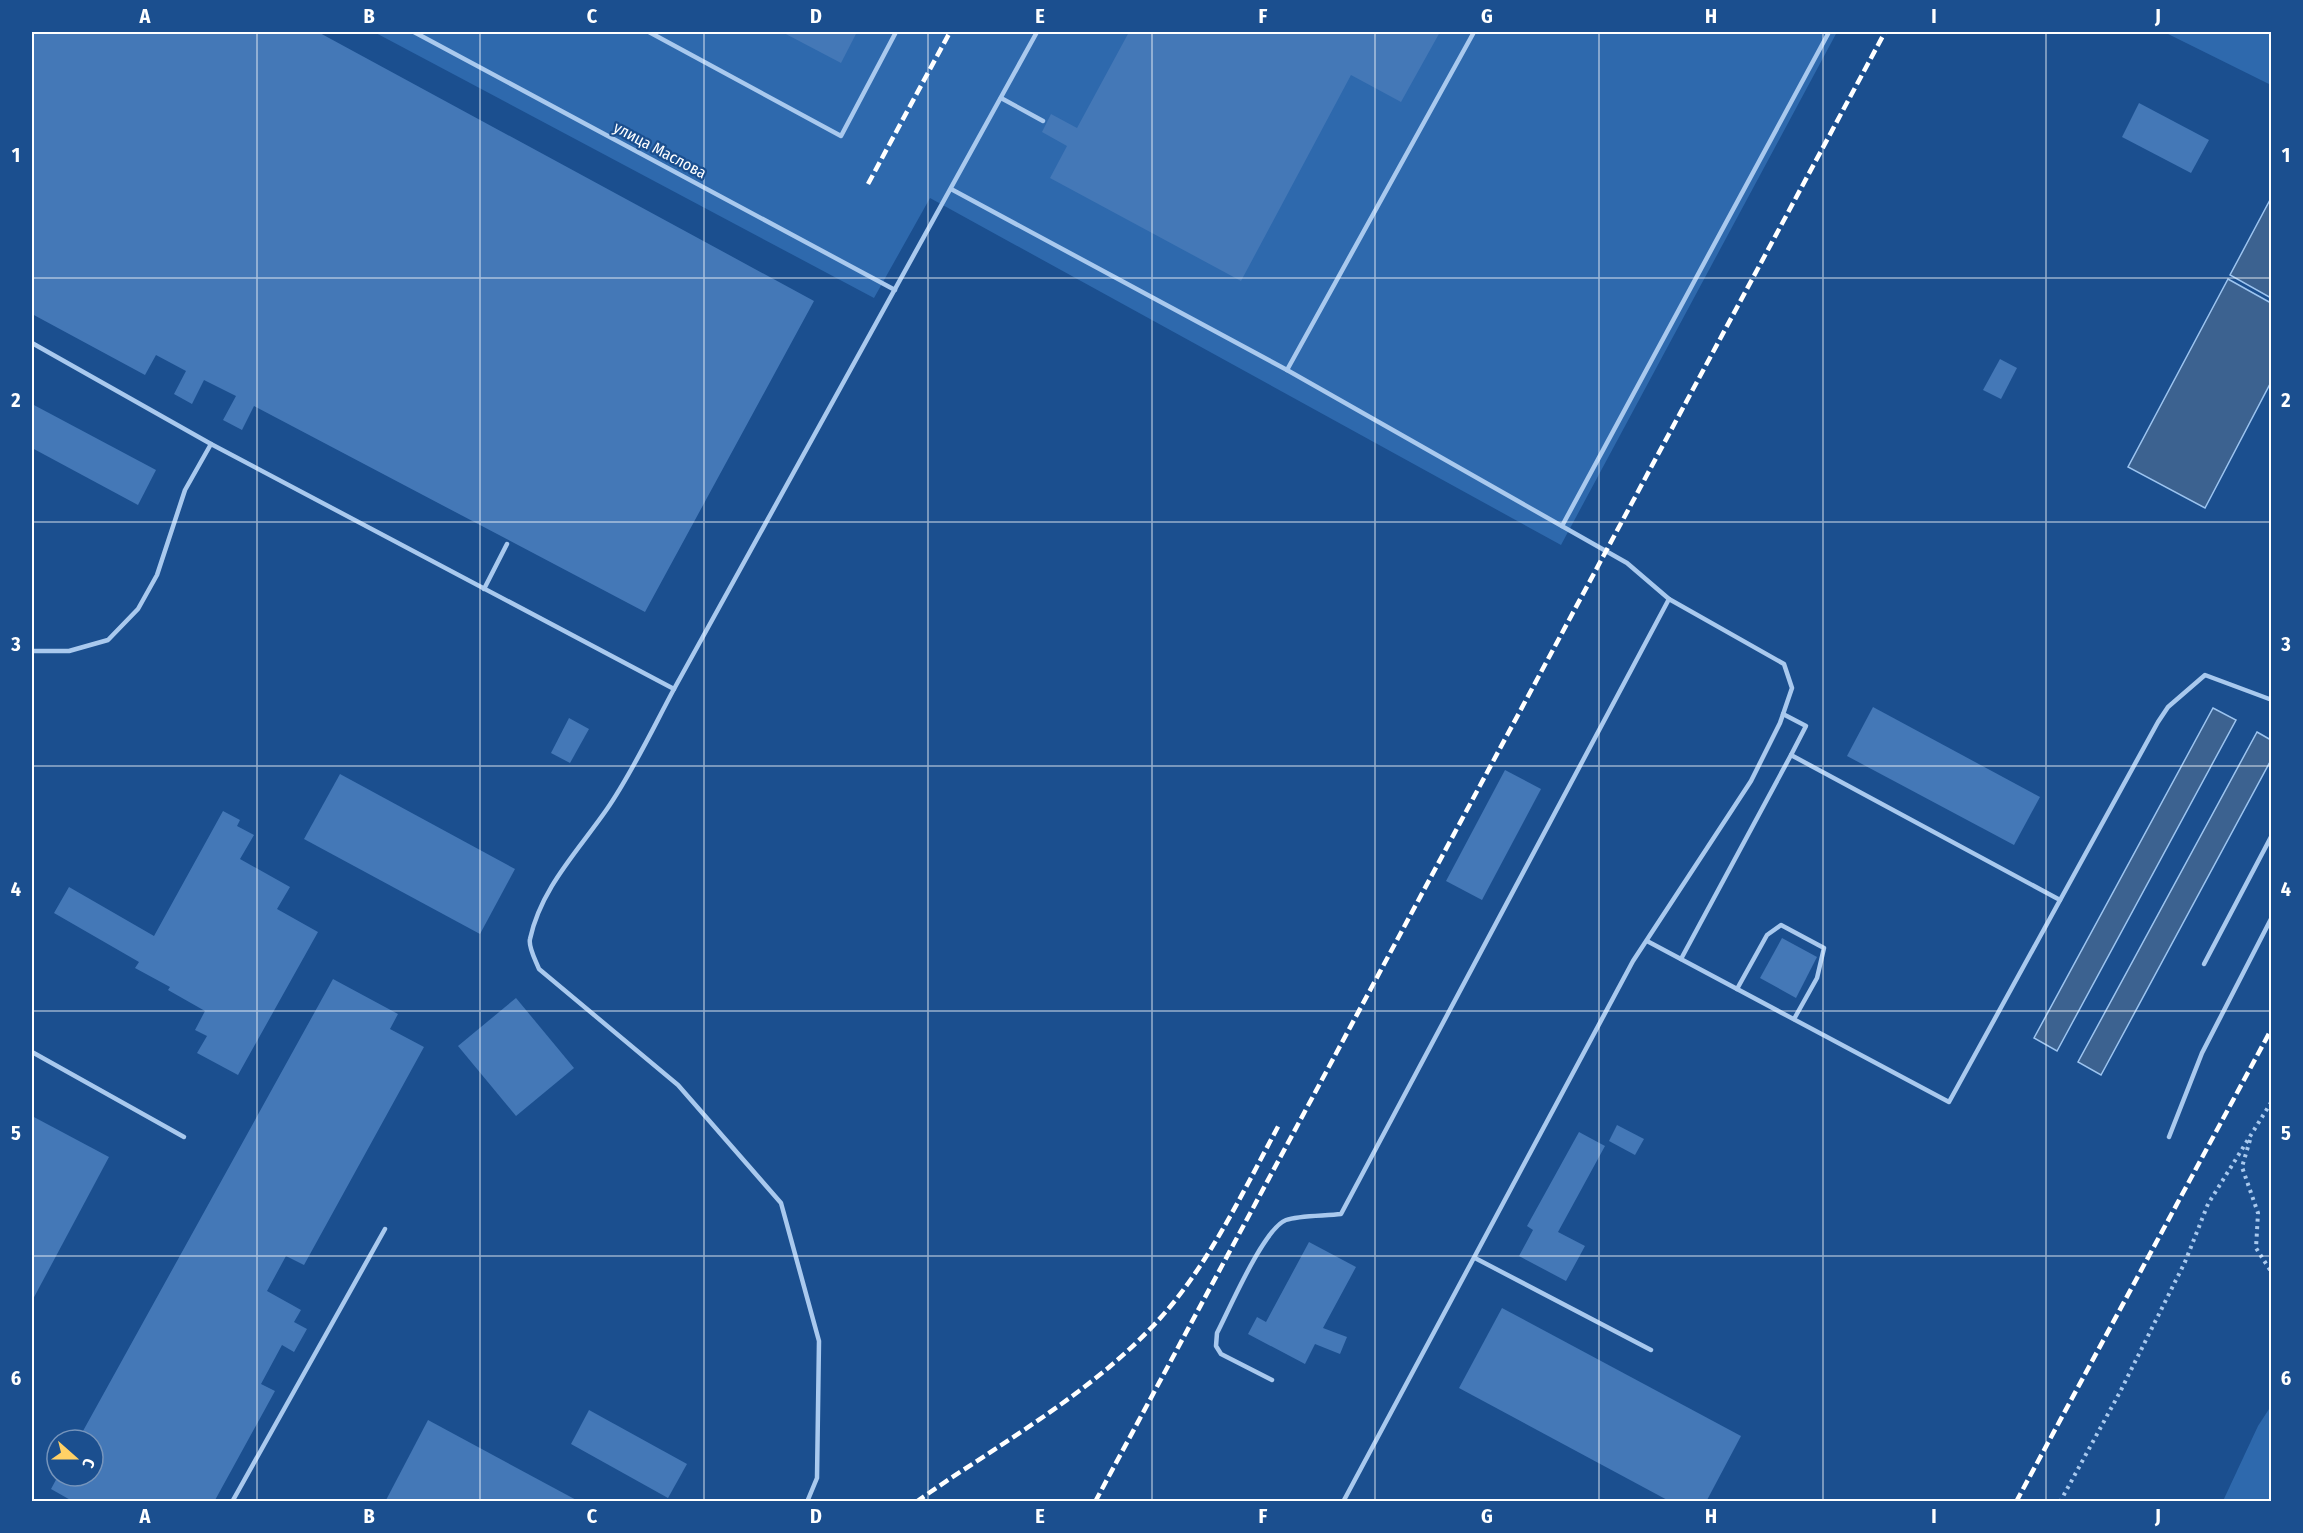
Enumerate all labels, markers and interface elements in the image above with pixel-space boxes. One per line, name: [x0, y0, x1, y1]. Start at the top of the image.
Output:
text: A: [139, 4, 152, 28]
text: B: [363, 4, 375, 28]
text: C: [587, 4, 598, 28]
text: D: [810, 4, 822, 28]
text: E: [1035, 4, 1045, 28]
text: F: [1259, 4, 1268, 28]
text: G: [1481, 4, 1493, 28]
text: H: [1705, 4, 1717, 28]
text: I: [1931, 4, 1937, 28]
text: J: [2154, 4, 2161, 28]
street label: улица Маслова: [610, 118, 710, 182]
text: 1: [12, 143, 20, 167]
text: 1: [2282, 143, 2290, 167]
text: 2: [10, 388, 21, 412]
text: 2: [2280, 388, 2291, 412]
text: 3: [10, 632, 21, 656]
text: 3: [2280, 632, 2291, 656]
text: 4: [11, 877, 21, 901]
text: 4: [2281, 877, 2291, 901]
text: 5: [11, 1121, 21, 1145]
text: 5: [2281, 1121, 2291, 1145]
text: 6: [11, 1366, 21, 1390]
text: 6: [2281, 1366, 2291, 1390]
north arrow: [45, 1428, 105, 1488]
text: С: [78, 1456, 99, 1471]
text: A: [139, 1504, 152, 1528]
text: B: [363, 1504, 375, 1528]
text: C: [587, 1504, 598, 1528]
text: D: [810, 1504, 822, 1528]
text: E: [1035, 1504, 1045, 1528]
text: F: [1259, 1504, 1268, 1528]
text: G: [1481, 1504, 1493, 1528]
text: H: [1705, 1504, 1717, 1528]
text: I: [1931, 1504, 1937, 1528]
text: J: [2154, 1504, 2161, 1528]

